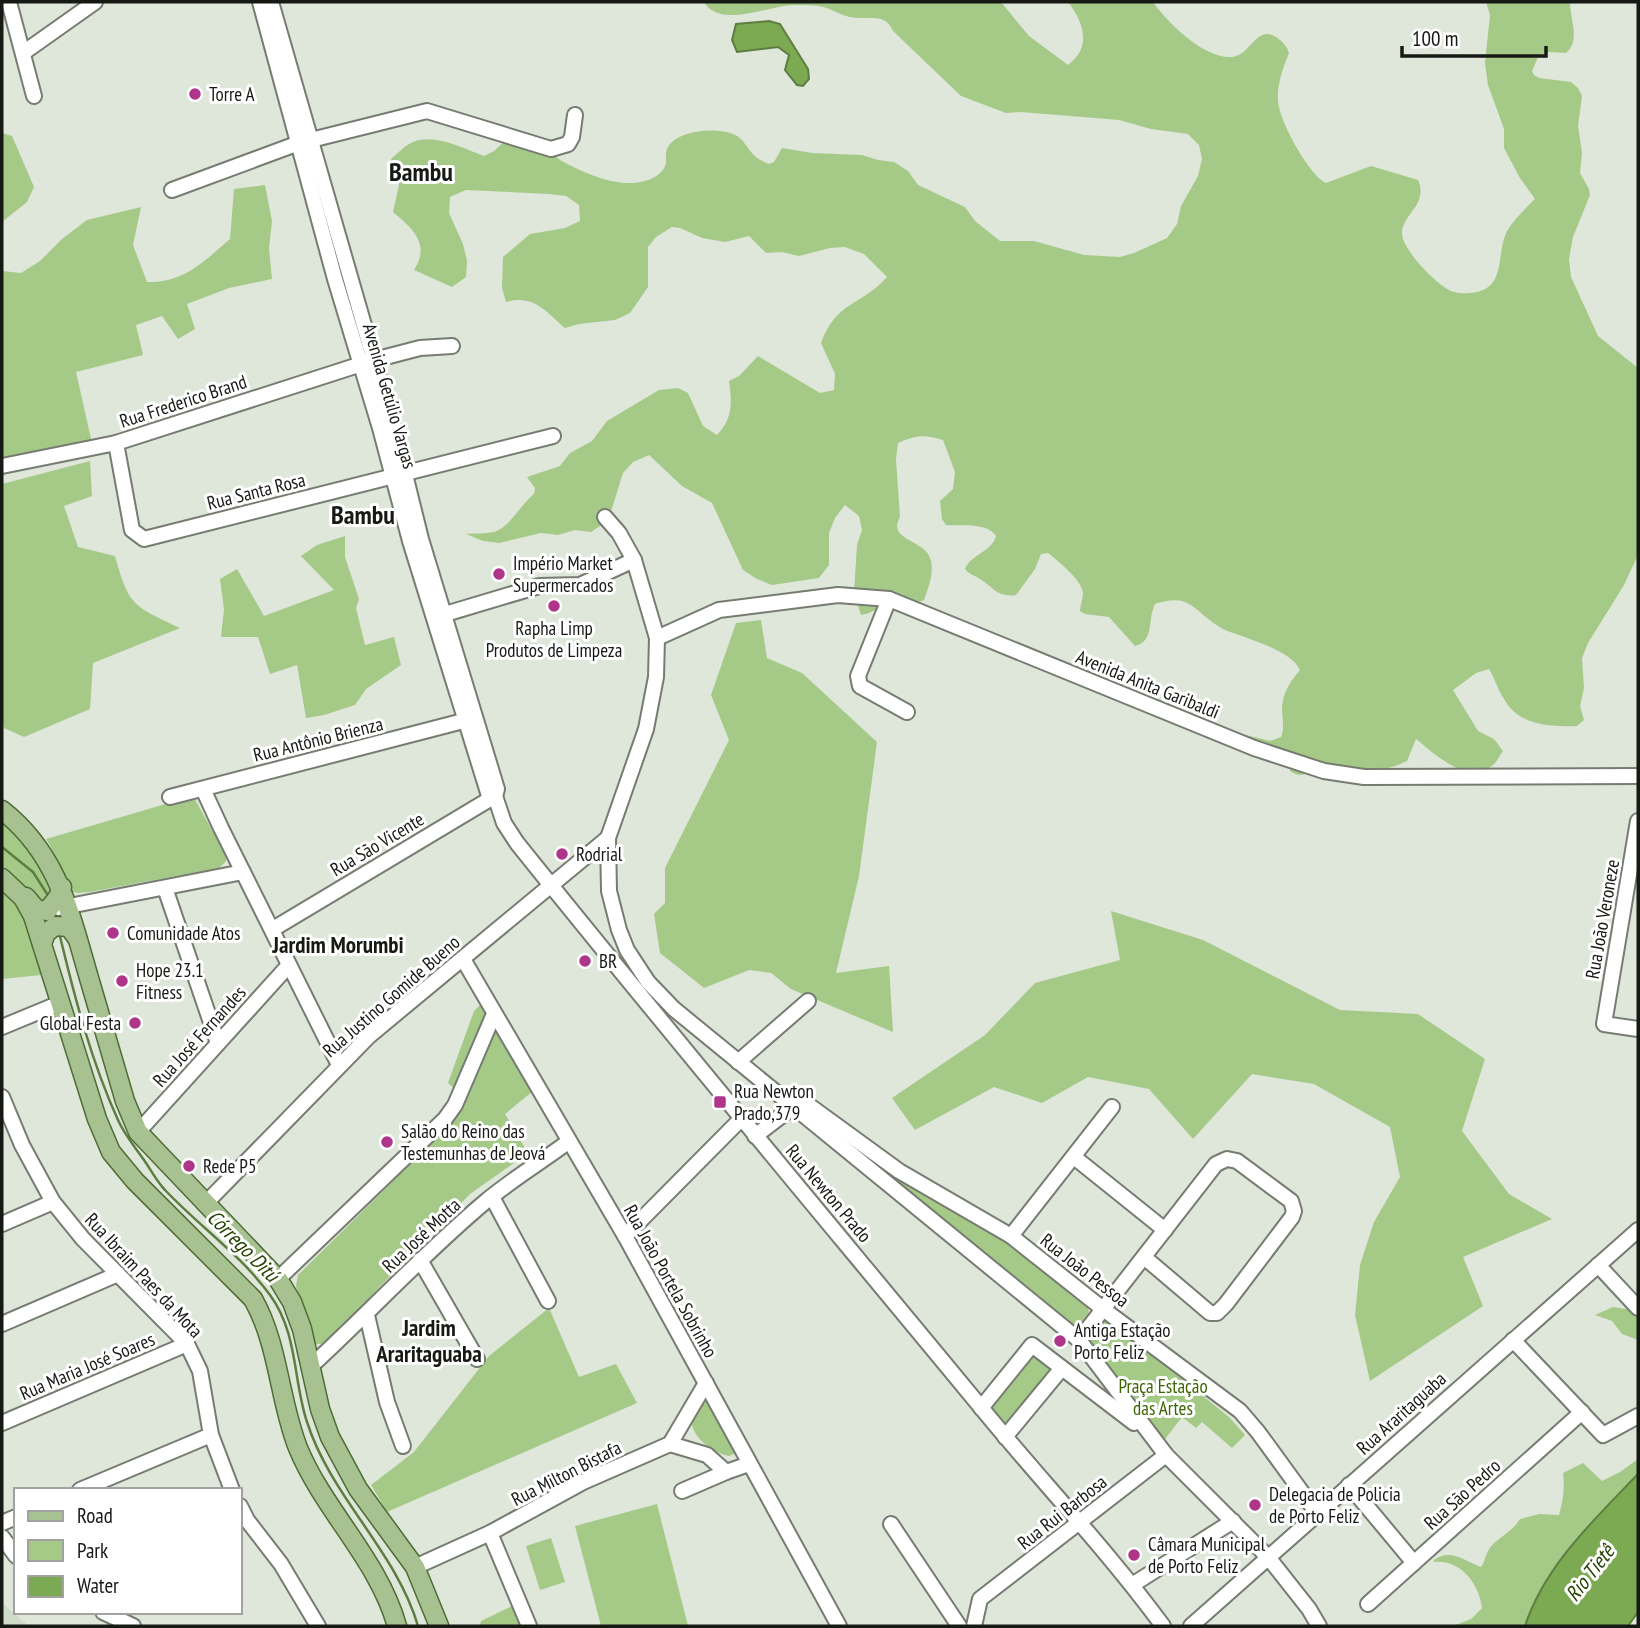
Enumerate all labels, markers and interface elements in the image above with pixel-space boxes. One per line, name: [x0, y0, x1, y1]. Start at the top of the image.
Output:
scale bar: [1402, 14, 1546, 58]
text: 100 m: [1412, 25, 1458, 52]
place label: Torre A: [209, 82, 255, 106]
marker: Torre A: [187, 86, 203, 102]
district label: Bambu: [389, 155, 453, 188]
street label: Avenida Getúlio Vargas: [358, 321, 422, 471]
street label: Rua Frederico Brand: [116, 369, 250, 433]
street label: Rua Santa Rosa: [204, 467, 308, 515]
district label: Bambu: [331, 498, 395, 531]
place label: Império Market Supermercados: [513, 551, 613, 597]
marker: Império Market Supermercados: [491, 566, 507, 582]
marker: Rapha Limp Produtos de Limpeza: [546, 598, 562, 614]
place label: Rapha Limp Produtos de Limpeza: [486, 616, 622, 662]
street label: Avenida Anita Garibaldi: [1073, 644, 1223, 724]
street label: Rua Antônio Brienza: [251, 711, 385, 767]
street label: Rua São Vicente: [326, 807, 428, 881]
place label: Rodrial: [576, 842, 623, 866]
marker: Rodrial: [554, 846, 570, 862]
street label: Rua João Veroneze: [1580, 857, 1624, 981]
place label: Comunidade Atos: [127, 921, 240, 945]
marker: Comunidade Atos: [105, 925, 121, 941]
district label: Jardim Morumbi: [271, 930, 404, 959]
street label: Rua Justino Gomide Bueno: [317, 930, 465, 1062]
place label: BR: [599, 949, 617, 973]
marker: BR: [577, 953, 593, 969]
place label: Hope 23.1 Fitness: [136, 958, 204, 1004]
marker: Hope 23.1 Fitness: [114, 973, 130, 989]
street label: Rua José Fernandes: [147, 980, 251, 1092]
place label: Global Festa: [40, 1011, 121, 1035]
marker: Global Festa: [127, 1015, 143, 1031]
place label: Rua Newton Prado,379: [734, 1079, 814, 1125]
marker: Rua Newton Prado,379: [712, 1094, 728, 1110]
place label: Salão do Reino das Testemunhas de Jeová: [401, 1119, 545, 1165]
marker: Salão do Reino das Testemunhas de Jeová: [379, 1134, 395, 1150]
street label: Rua Newton Prado: [781, 1139, 877, 1247]
place label: Rede P5: [203, 1154, 256, 1178]
marker: Rede P5: [181, 1158, 197, 1174]
street label: Rua José Motta: [377, 1193, 465, 1277]
street label: Rua João Portela Sobrinho: [619, 1200, 723, 1362]
water label: Córrego Ditú: [202, 1204, 286, 1289]
street label: Rua Ibraim Paes da Mota: [80, 1208, 208, 1342]
street label: Rua João Pessoa: [1036, 1228, 1134, 1312]
district label: Jardim Araritaguaba: [375, 1313, 482, 1368]
place label: Antiga Estação Porto Feliz: [1074, 1318, 1170, 1364]
street label: Rua Maria José Soares: [16, 1327, 158, 1405]
marker: Antiga Estação Porto Feliz: [1052, 1333, 1068, 1349]
street label: Rua Araritaguaba: [1351, 1366, 1451, 1460]
park label: Praça Estação das Artes: [1118, 1374, 1208, 1420]
street label: Rua Milton Bistafa: [507, 1435, 625, 1511]
street label: Rua São Pedro: [1419, 1453, 1505, 1535]
street label: Rua Rui Barbosa: [1013, 1470, 1111, 1554]
place label: Delegacia de Policia de Porto Feliz: [1269, 1482, 1401, 1528]
legend: [14, 1488, 242, 1614]
marker: Delegacia de Policia de Porto Feliz: [1247, 1497, 1263, 1513]
text: Road: [77, 1502, 113, 1529]
place label: Câmara Municipal de Porto Feliz: [1148, 1532, 1266, 1578]
text: Park: [77, 1537, 108, 1564]
water label: Rio Tietê: [1559, 1538, 1621, 1606]
marker: Câmara Municipal de Porto Feliz: [1126, 1547, 1142, 1563]
text: Water: [77, 1572, 119, 1599]

